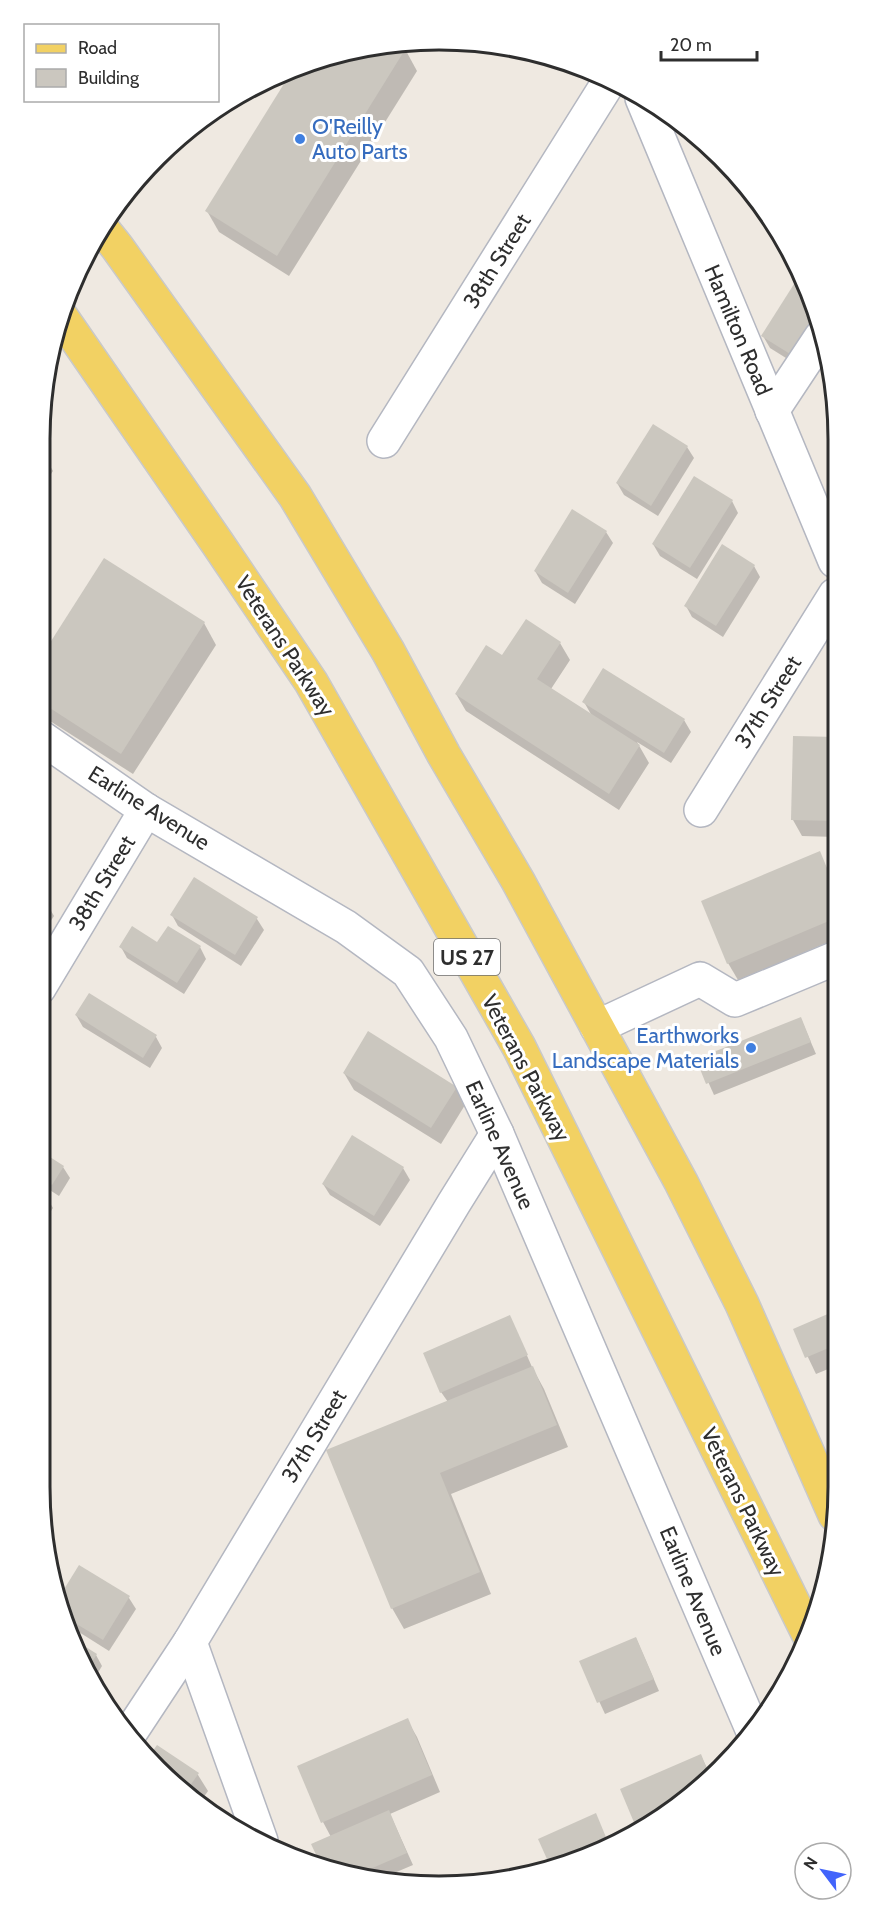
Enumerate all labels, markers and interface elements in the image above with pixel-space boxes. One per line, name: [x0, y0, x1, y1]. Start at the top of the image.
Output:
legend: [24, 24, 219, 102]
scale bar: [661, 24, 757, 62]
text: 20 m: [670, 34, 712, 56]
text: Road: [78, 37, 117, 59]
text: Building: [78, 67, 140, 89]
place label: O'Reilly Auto Parts: [312, 113, 408, 165]
marker: O'Reilly Auto Parts: [293, 132, 307, 146]
street label: 38th Street: [457, 208, 537, 313]
street label: Hamilton Road: [698, 261, 778, 399]
street label: Veterans Parkway: [229, 571, 341, 721]
street label: 37th Street: [729, 650, 807, 753]
street label: Earline Avenue: [83, 760, 215, 856]
street label: 38th Street: [63, 830, 141, 935]
road number: US 27: [434, 939, 500, 975]
street label: Veterans Parkway: [476, 990, 576, 1146]
place label: Earthworks Landscape Materials: [552, 1022, 739, 1074]
marker: Earthworks Landscape Materials: [744, 1041, 758, 1055]
street label: Earline Avenue: [460, 1077, 540, 1213]
street label: 37th Street: [276, 1384, 353, 1487]
street label: Veterans Parkway: [695, 1423, 791, 1581]
street label: Earline Avenue: [654, 1522, 732, 1660]
north arrow: [793, 1841, 853, 1901]
text: N: [800, 1853, 822, 1873]

